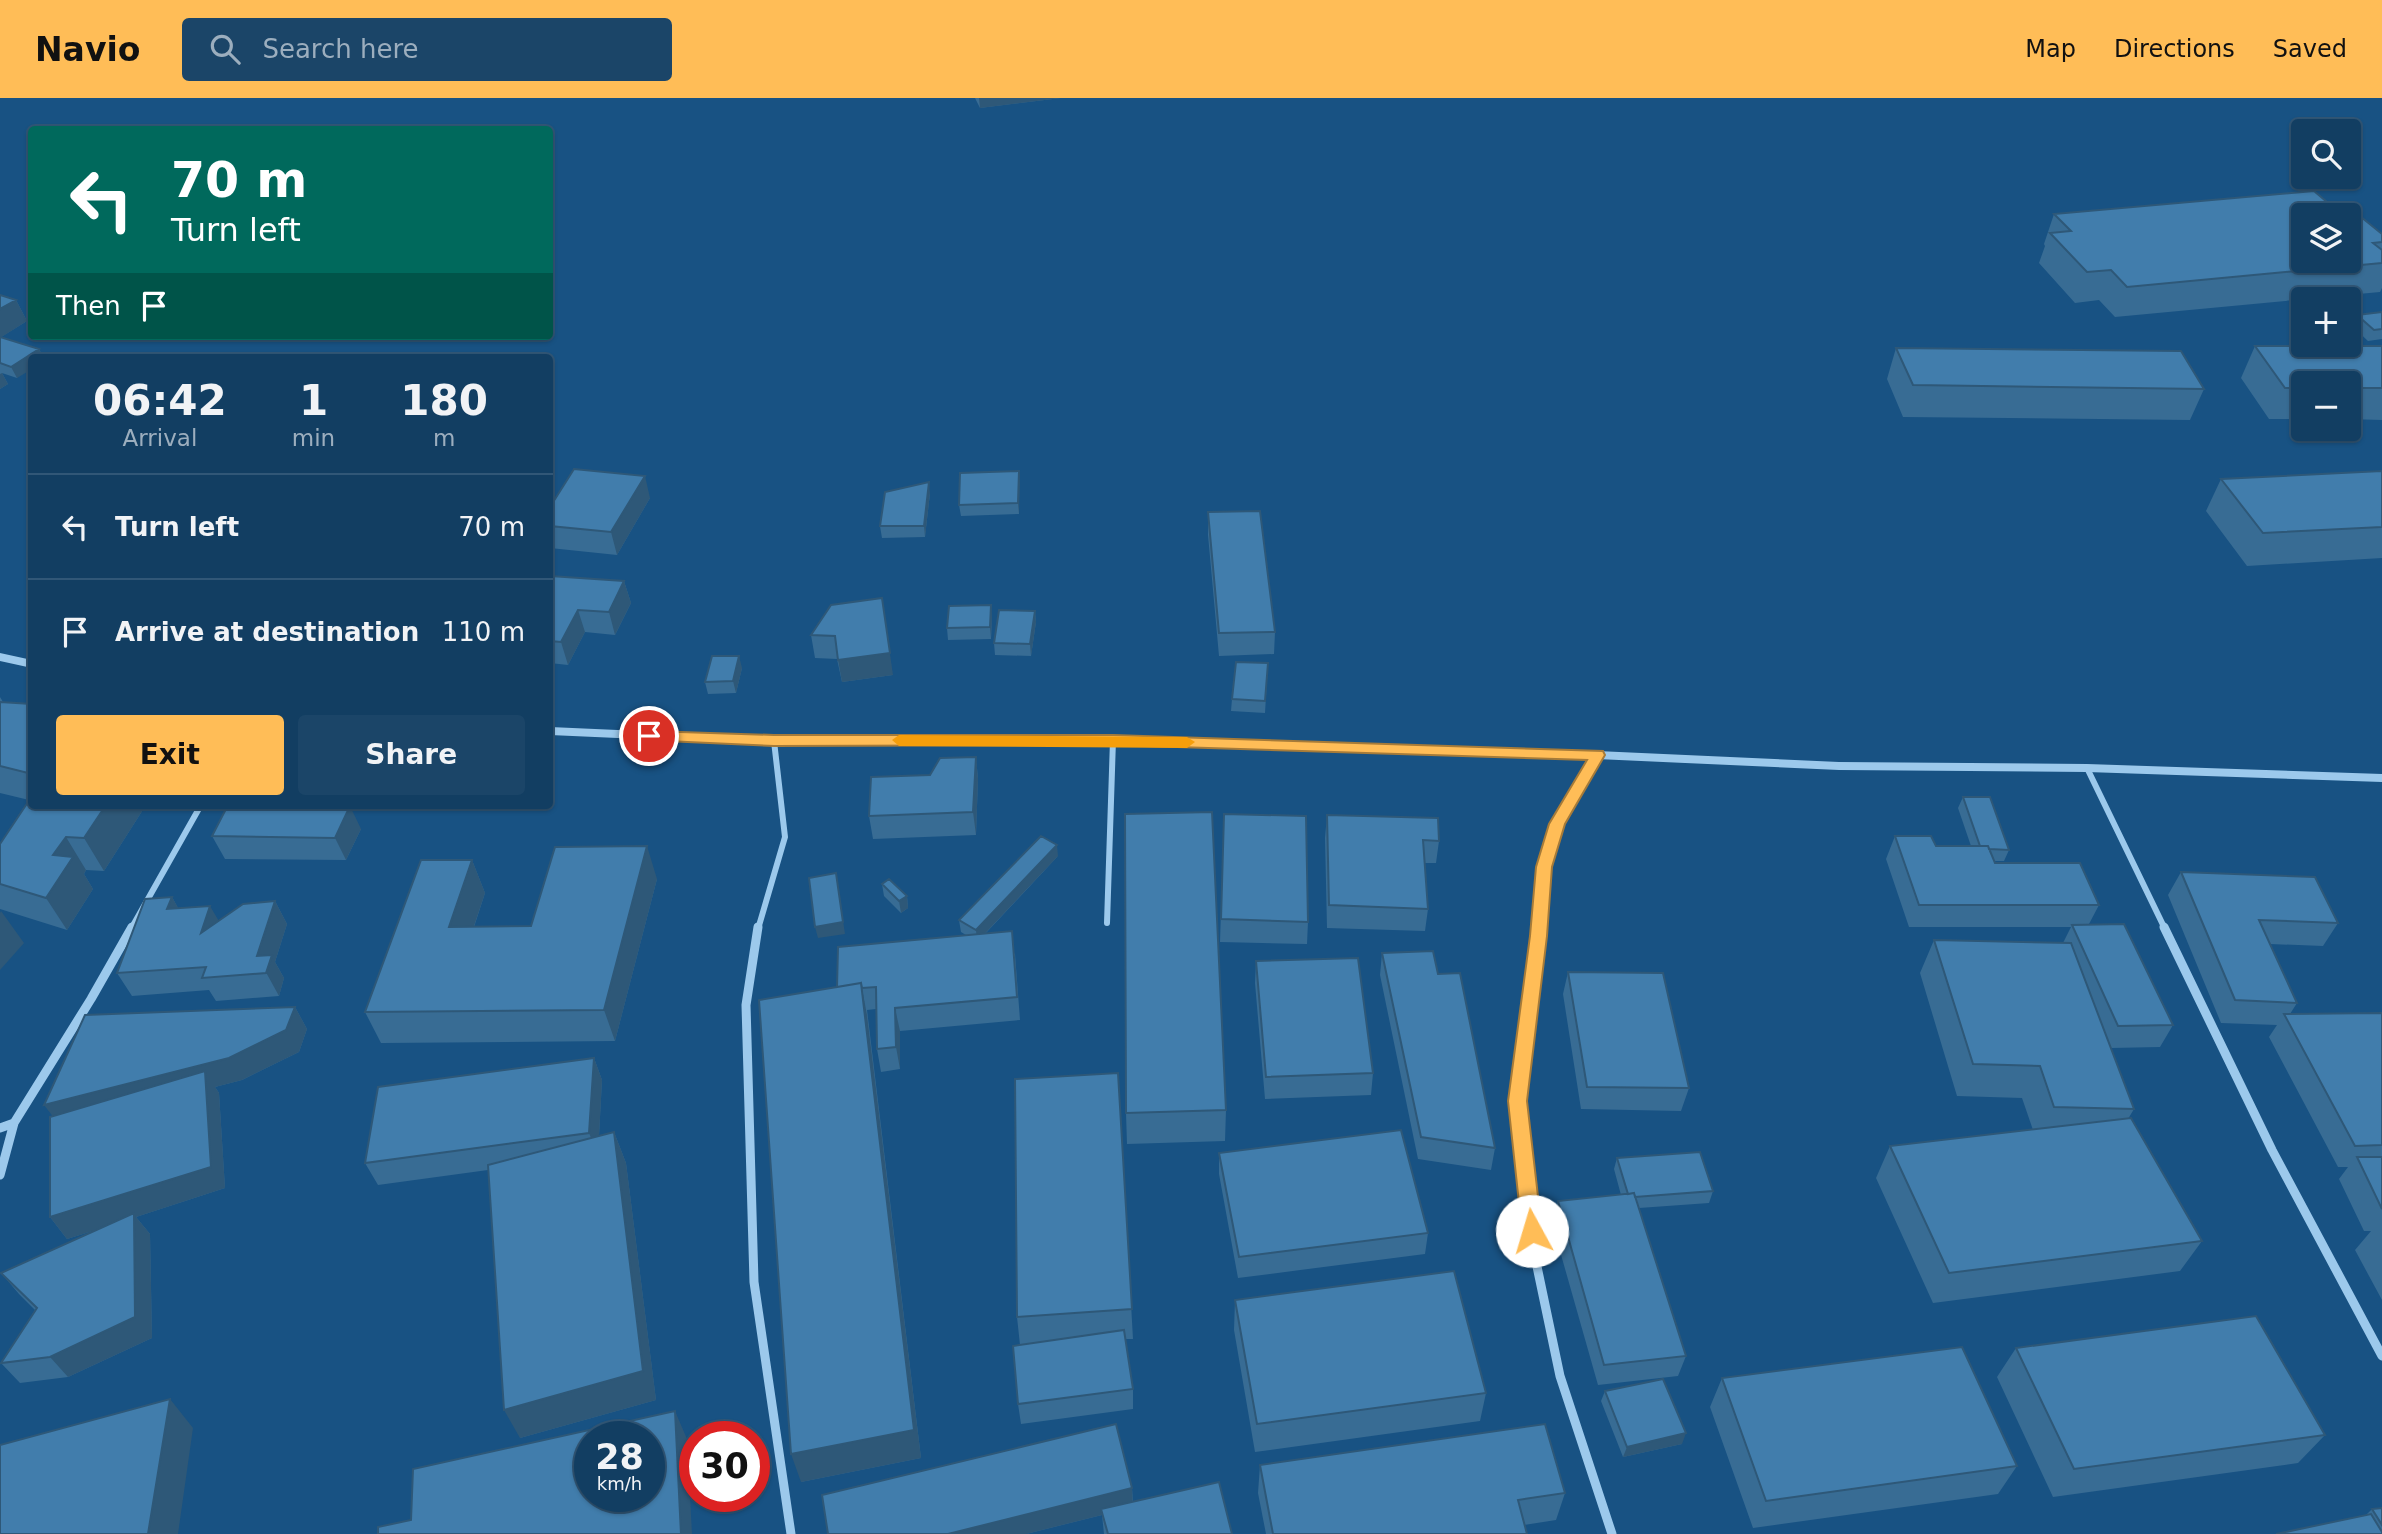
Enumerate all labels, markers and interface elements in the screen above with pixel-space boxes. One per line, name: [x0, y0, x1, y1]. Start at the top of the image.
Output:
search box: [182, 18, 672, 81]
text: Navio: [35, 30, 140, 69]
icon: search: [206, 30, 244, 68]
text: Search here: [262, 34, 419, 64]
text: Map: [2025, 35, 2076, 63]
text: Directions: [2114, 35, 2235, 63]
text: Saved: [2273, 35, 2347, 63]
map controls: [2291, 119, 2361, 441]
button: search: [2291, 119, 2361, 189]
text: 70 m: [171, 152, 307, 209]
icon: left: [56, 154, 147, 245]
button: layers: [2291, 203, 2361, 273]
text: Turn left: [171, 211, 301, 249]
icon: arrive: [135, 287, 173, 325]
button: +: [2291, 287, 2361, 357]
text: Then: [56, 291, 121, 321]
button: −: [2291, 371, 2361, 441]
text: 06:42: [93, 376, 227, 425]
text: 1: [299, 376, 328, 425]
text: 180: [400, 376, 488, 425]
text: Arrival: [123, 425, 197, 451]
text: min: [292, 425, 335, 451]
text: m: [433, 425, 455, 451]
icon: left: [56, 508, 94, 546]
text: Turn left: [115, 512, 239, 542]
text: 70 m: [458, 512, 525, 542]
icon: arrive: [56, 613, 94, 651]
text: Arrive at destination: [115, 617, 419, 647]
text: 110 m: [442, 617, 525, 647]
pin: [619, 706, 679, 766]
button: Exit: [56, 715, 284, 795]
button: Share: [298, 715, 525, 795]
icon: arrive: [630, 717, 668, 755]
position arrow: [1495, 1194, 1569, 1268]
speed limit sign: 30: [679, 1421, 770, 1512]
text: 28: [595, 1437, 644, 1477]
text: km/h: [597, 1473, 642, 1494]

